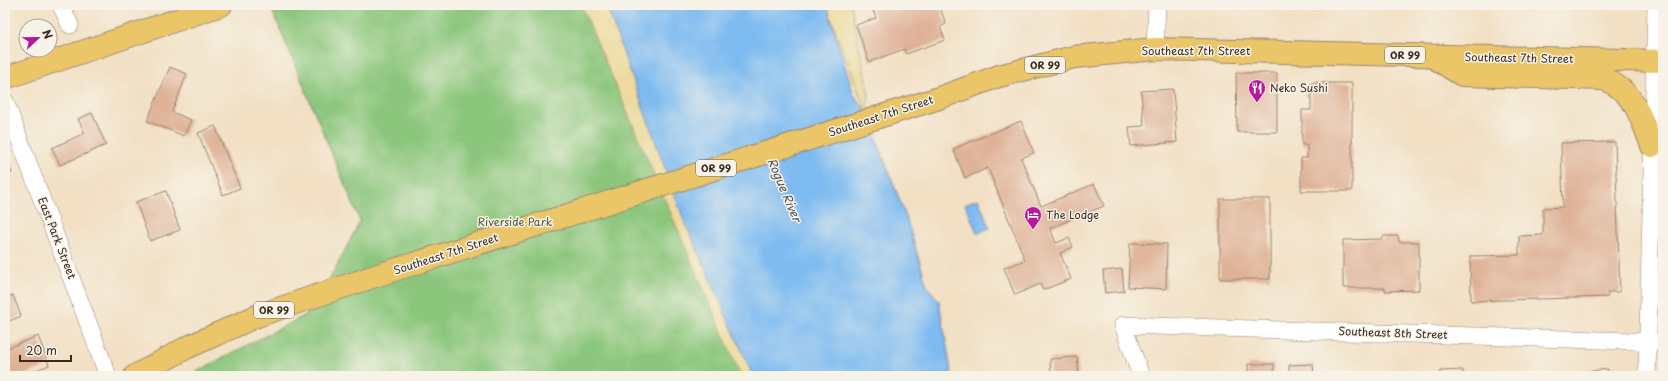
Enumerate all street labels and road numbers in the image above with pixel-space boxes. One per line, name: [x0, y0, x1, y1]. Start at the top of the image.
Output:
street label: Southeast 7th Street: [1141, 42, 1251, 59]
road number: OR 99: [1385, 47, 1425, 63]
street label: Southeast 7th Street: [1464, 48, 1574, 67]
road number: OR 99: [1025, 57, 1065, 73]
street label: Southeast 7th Street: [826, 90, 936, 140]
road number: OR 99: [696, 160, 736, 176]
street label: East Park Street: [34, 194, 81, 282]
street label: Southeast 7th Street: [391, 228, 501, 278]
road number: OR 99: [254, 302, 294, 318]
street label: Southeast 8th Street: [1338, 322, 1449, 343]

